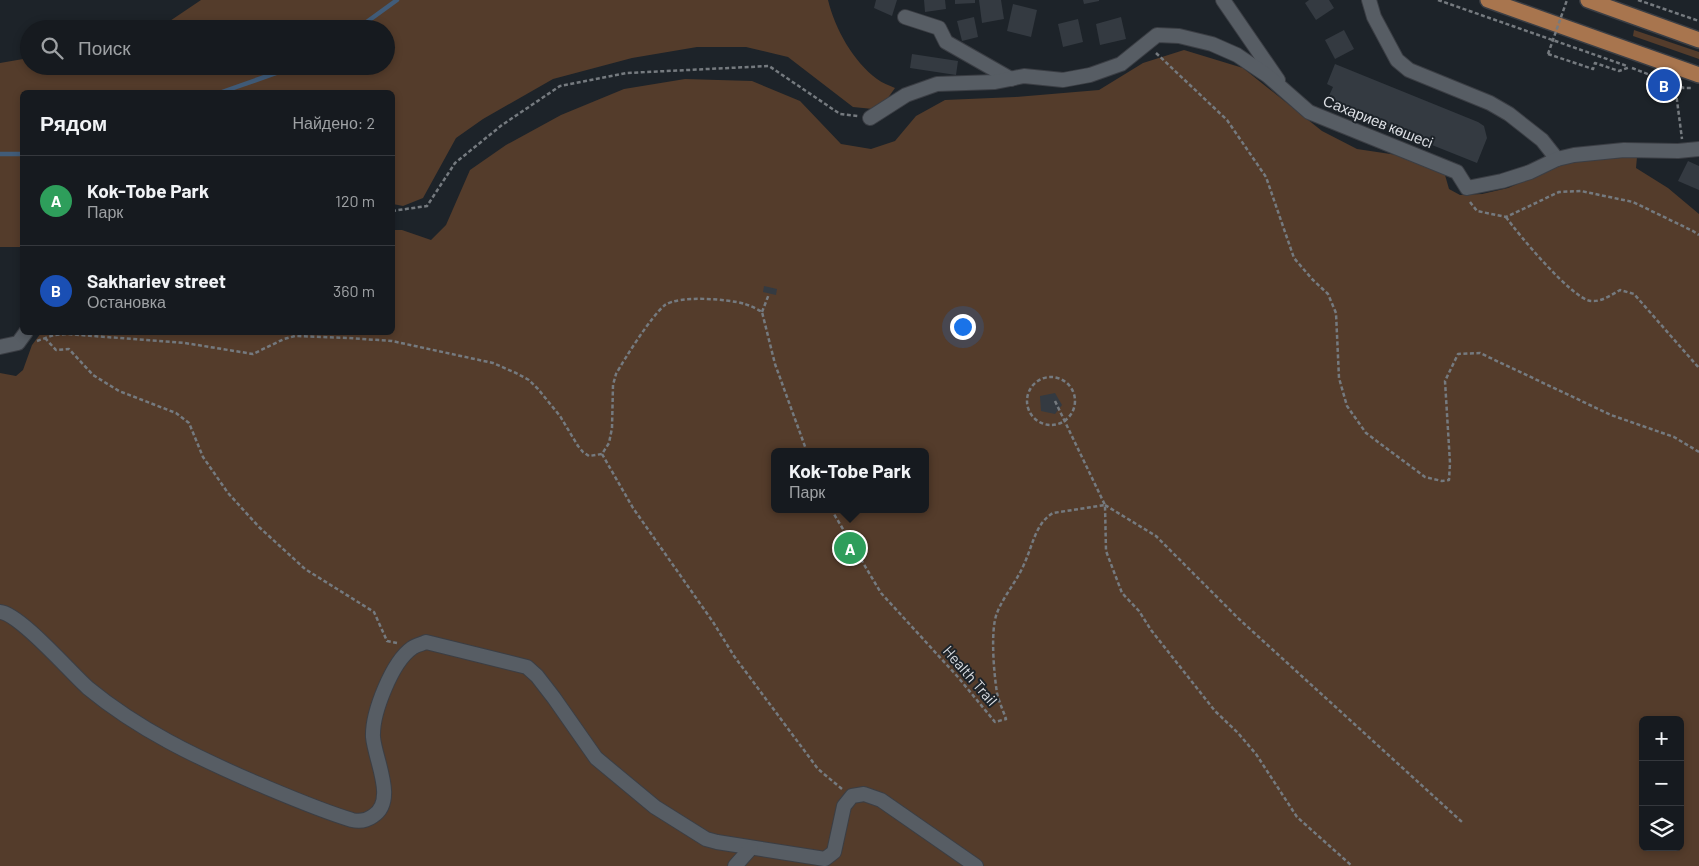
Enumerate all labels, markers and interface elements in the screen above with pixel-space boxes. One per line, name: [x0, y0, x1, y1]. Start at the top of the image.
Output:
search box: [20, 20, 395, 75]
icon: search: [38, 34, 66, 62]
text: Поиск: [78, 36, 131, 59]
pin: B: [1648, 66, 1680, 104]
street label: Сахариев көшесі: [1321, 91, 1436, 151]
text: Рядом: [40, 110, 107, 135]
text: Найдено: 2: [292, 113, 375, 132]
text: Kok-Tobe Park: [87, 179, 209, 202]
text: A: [51, 191, 61, 210]
text: 120 m: [335, 191, 375, 210]
text: Парк: [87, 202, 123, 221]
text: Sakhariev street: [87, 269, 226, 292]
text: B: [51, 281, 61, 300]
text: 360 m: [333, 281, 375, 300]
text: Остановка: [87, 292, 166, 311]
your location: [950, 314, 976, 340]
popup: [771, 448, 929, 513]
text: Kok-Tobe Park: [789, 459, 911, 482]
text: Парк: [789, 482, 825, 501]
pin: A: [834, 529, 866, 567]
street label: Health Trail: [940, 642, 1002, 709]
map controls: [1639, 716, 1684, 851]
button: +: [1639, 716, 1684, 761]
button: −: [1639, 761, 1684, 806]
button: layers: [1639, 806, 1684, 851]

